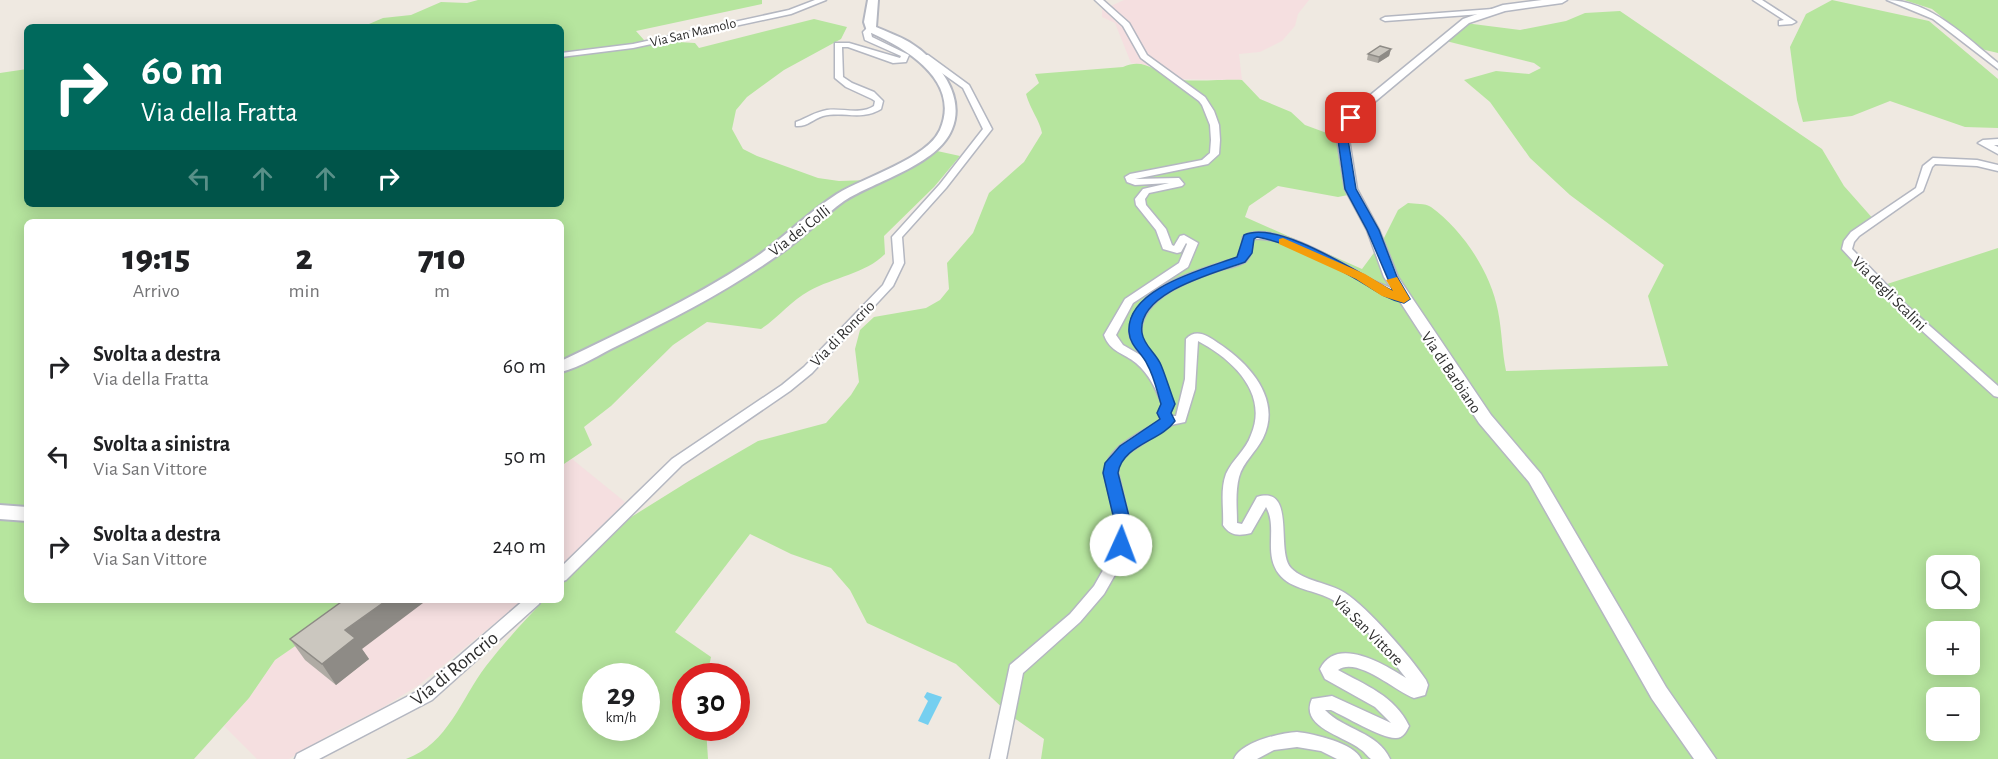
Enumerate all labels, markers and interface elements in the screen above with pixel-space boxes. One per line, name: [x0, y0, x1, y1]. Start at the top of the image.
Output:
street label: Via San Mamolo: [649, 16, 738, 50]
icon: right: [42, 48, 120, 126]
text: 60 m: [141, 50, 223, 92]
pin: [1325, 92, 1376, 143]
text: Via della Fratta: [141, 99, 298, 126]
icon: arrive: [1334, 101, 1367, 134]
icon: left: [183, 162, 216, 195]
icon: ahead: [246, 162, 279, 195]
icon: ahead: [309, 162, 342, 195]
icon: right: [372, 162, 405, 195]
street label: Via dei Colli: [766, 202, 833, 259]
text: 19:15: [122, 240, 190, 276]
text: 2: [296, 240, 313, 276]
text: 710: [418, 240, 466, 276]
street label: Via degli Scalini: [1849, 254, 1929, 334]
text: Arrivo: [133, 281, 180, 301]
text: min: [289, 281, 320, 301]
text: m: [434, 281, 450, 301]
street label: Via di Roncrio: [807, 298, 878, 370]
street label: Via di Barbiano: [1418, 329, 1484, 416]
text: Svolta a destra: [93, 343, 221, 365]
icon: right: [42, 350, 75, 383]
text: 60 m: [503, 355, 546, 377]
text: Via della Fratta: [93, 369, 209, 389]
text: Svolta a sinistra: [93, 433, 230, 455]
icon: left: [42, 440, 75, 473]
text: 50 m: [504, 445, 546, 467]
text: Via San Vittore: [93, 459, 207, 479]
position arrow: [1089, 513, 1153, 577]
text: Svolta a destra: [93, 523, 221, 545]
icon: right: [42, 530, 75, 563]
text: 240 m: [493, 535, 546, 557]
text: Via San Vittore: [93, 549, 207, 569]
map controls: [1926, 555, 1980, 741]
button: search: [1926, 555, 1980, 609]
street label: Via San Vittore: [1330, 593, 1406, 669]
button: +: [1926, 621, 1980, 675]
street label: Via di Roncrio: [407, 628, 502, 710]
speed limit sign: 30: [672, 663, 750, 741]
text: 29: [607, 680, 635, 710]
button: −: [1926, 687, 1980, 741]
text: km/h: [606, 710, 636, 725]

